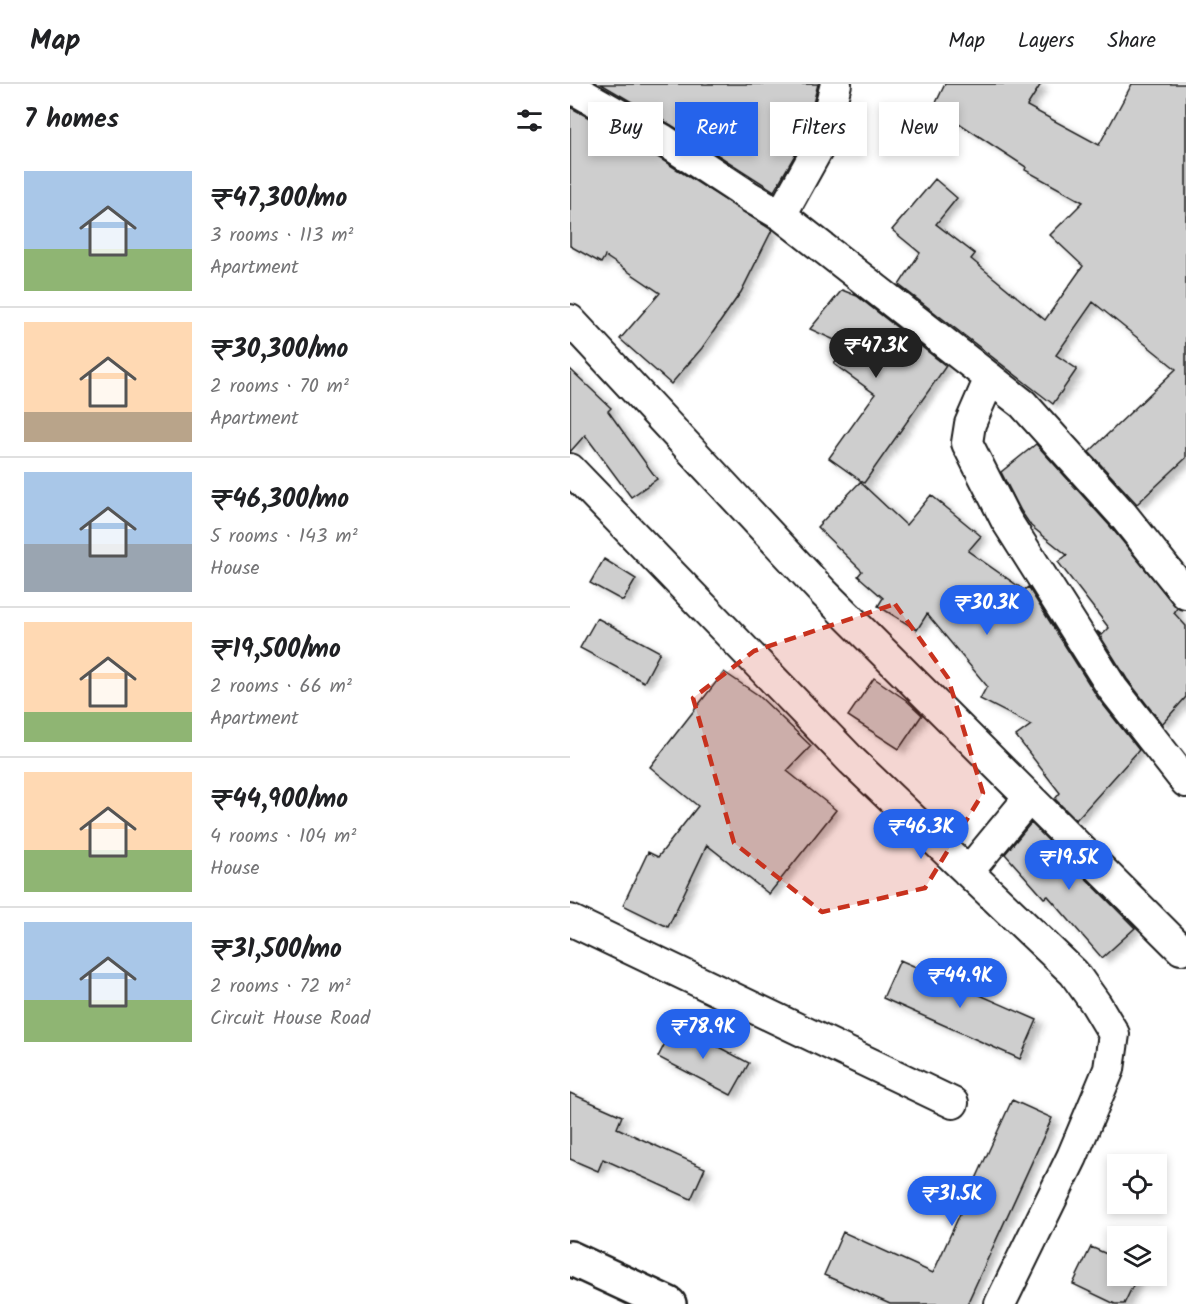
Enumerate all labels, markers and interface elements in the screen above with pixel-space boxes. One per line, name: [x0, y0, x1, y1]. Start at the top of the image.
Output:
text: Map: [30, 19, 81, 64]
text: Map: [948, 25, 985, 58]
text: Layers: [1018, 25, 1074, 58]
text: Share: [1107, 25, 1156, 58]
text: 7 homes: [24, 99, 119, 141]
chip: Buy: [588, 102, 663, 156]
chip: Rent: [675, 102, 758, 156]
chip: Filters: [770, 102, 867, 156]
chip: New: [879, 102, 959, 156]
icon: filters: [513, 104, 546, 137]
text: ₹47,300/mo: [210, 178, 347, 220]
icon: home: [72, 195, 144, 267]
text: 3 rooms · 113 m²: [210, 220, 353, 252]
text: Apartment: [210, 252, 299, 284]
pin: ₹47.3K: [827, 328, 925, 379]
text: ₹30,300/mo: [210, 329, 348, 371]
text: ₹47.3K: [843, 331, 909, 363]
icon: home: [72, 346, 144, 418]
text: 2 rooms · 70 m²: [210, 371, 349, 403]
text: Apartment: [210, 403, 299, 435]
text: ₹46,300/mo: [210, 479, 349, 521]
icon: home: [72, 496, 144, 568]
text: 5 rooms · 143 m²: [210, 521, 358, 553]
text: House: [210, 553, 260, 585]
pin: ₹30.3K: [938, 585, 1036, 636]
text: ₹30.3K: [954, 588, 1020, 620]
text: ₹19,500/mo: [210, 629, 341, 671]
icon: home: [72, 646, 144, 718]
text: 2 rooms · 66 m²: [210, 671, 352, 703]
text: Apartment: [210, 703, 299, 735]
text: ₹44,900/mo: [210, 779, 348, 821]
icon: home: [72, 796, 144, 868]
pin: ₹46.3K: [872, 809, 970, 860]
text: ₹46.3K: [888, 812, 954, 844]
text: 4 rooms · 104 m²: [210, 821, 356, 853]
pin: ₹19.5K: [1020, 840, 1118, 891]
text: ₹19.5K: [1039, 843, 1099, 875]
text: House: [210, 853, 260, 885]
text: ₹31,500/mo: [210, 929, 342, 971]
icon: home: [72, 946, 144, 1018]
pin: ₹44.9K: [911, 958, 1009, 1009]
text: ₹44.9K: [927, 961, 993, 993]
text: 2 rooms · 72 m²: [210, 971, 351, 1003]
text: Circuit House Road: [210, 1003, 370, 1035]
pin: ₹78.9K: [654, 1009, 752, 1060]
text: ₹78.9K: [670, 1012, 736, 1044]
map controls: [1107, 1154, 1167, 1286]
button: locate: [1107, 1154, 1167, 1214]
pin: ₹31.5K: [903, 1176, 1001, 1227]
text: ₹31.5K: [921, 1179, 983, 1211]
button: layers: [1107, 1226, 1167, 1286]

